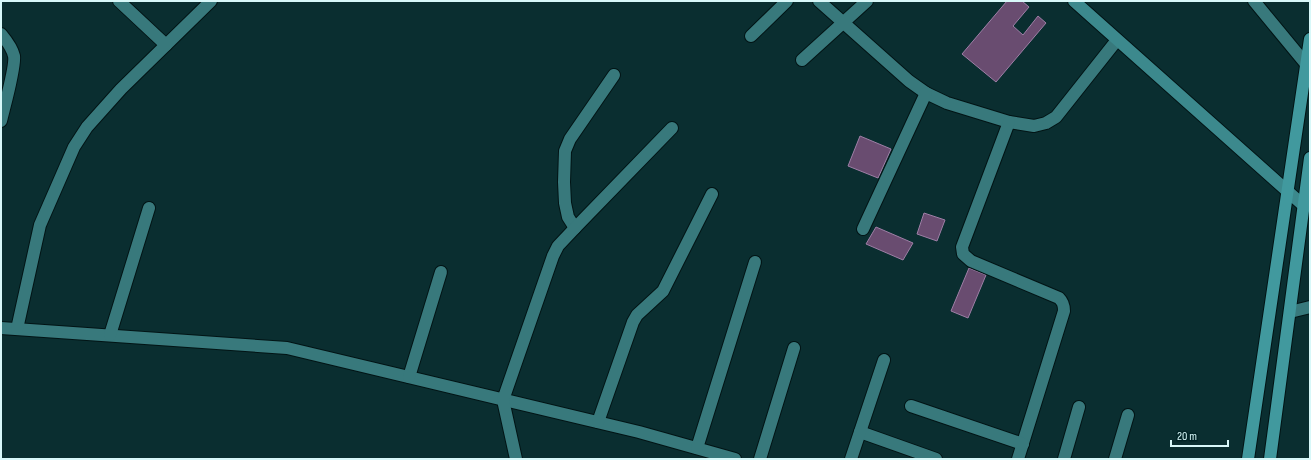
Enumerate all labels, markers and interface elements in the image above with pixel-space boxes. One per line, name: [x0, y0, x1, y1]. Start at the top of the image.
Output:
scale bar: [1171, 422, 1228, 448]
text: 20 m: [1177, 429, 1197, 444]

